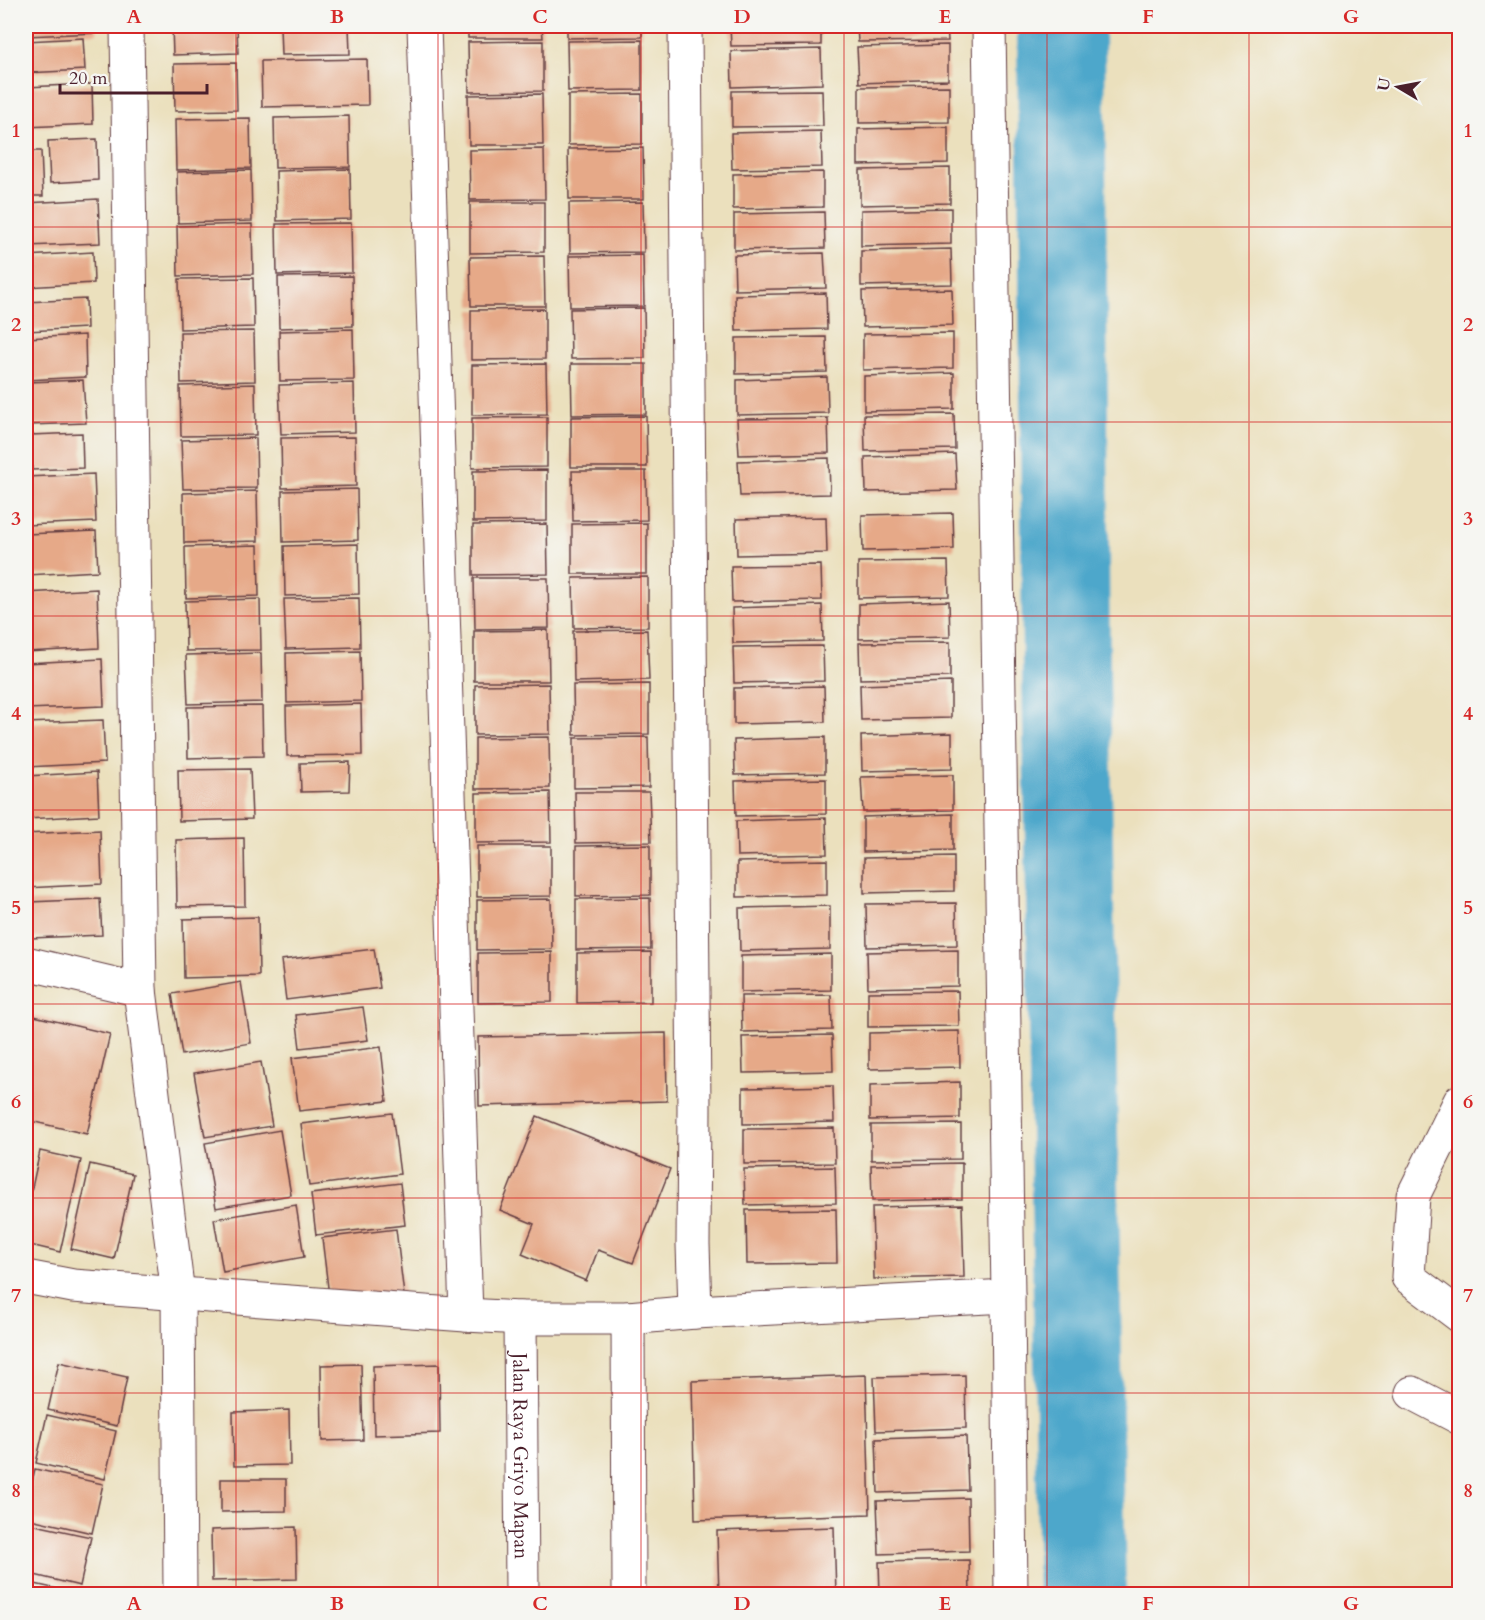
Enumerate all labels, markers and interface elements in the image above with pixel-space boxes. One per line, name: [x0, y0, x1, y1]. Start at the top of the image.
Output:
text: A: [126, 3, 142, 30]
text: B: [330, 3, 344, 30]
text: C: [532, 3, 548, 30]
text: D: [733, 3, 751, 30]
text: E: [939, 3, 951, 30]
text: F: [1142, 3, 1154, 30]
text: G: [1343, 3, 1359, 30]
scale bar: [60, 57, 207, 95]
north arrow: [1368, 57, 1428, 117]
text: 20 m: [69, 66, 108, 91]
text: U: [1372, 76, 1396, 93]
text: 1: [11, 117, 21, 144]
text: 1: [1463, 117, 1473, 144]
text: 2: [11, 311, 21, 338]
text: 2: [1463, 311, 1473, 338]
text: 3: [11, 505, 21, 532]
text: 3: [1463, 505, 1473, 532]
text: 4: [11, 700, 21, 727]
text: 4: [1463, 700, 1473, 727]
text: 5: [11, 894, 21, 921]
text: 5: [1463, 894, 1473, 921]
text: 6: [11, 1088, 21, 1115]
text: 6: [1463, 1088, 1473, 1115]
text: 7: [11, 1282, 21, 1309]
text: 7: [1463, 1282, 1473, 1309]
street label: Jalan Raya Griyo Mapan: [506, 1350, 535, 1560]
text: 8: [11, 1477, 21, 1504]
text: 8: [1463, 1477, 1473, 1504]
text: A: [126, 1590, 142, 1617]
text: B: [330, 1590, 344, 1617]
text: C: [532, 1590, 548, 1617]
text: D: [733, 1590, 751, 1617]
text: E: [939, 1590, 951, 1617]
text: F: [1142, 1590, 1154, 1617]
text: G: [1343, 1590, 1359, 1617]

